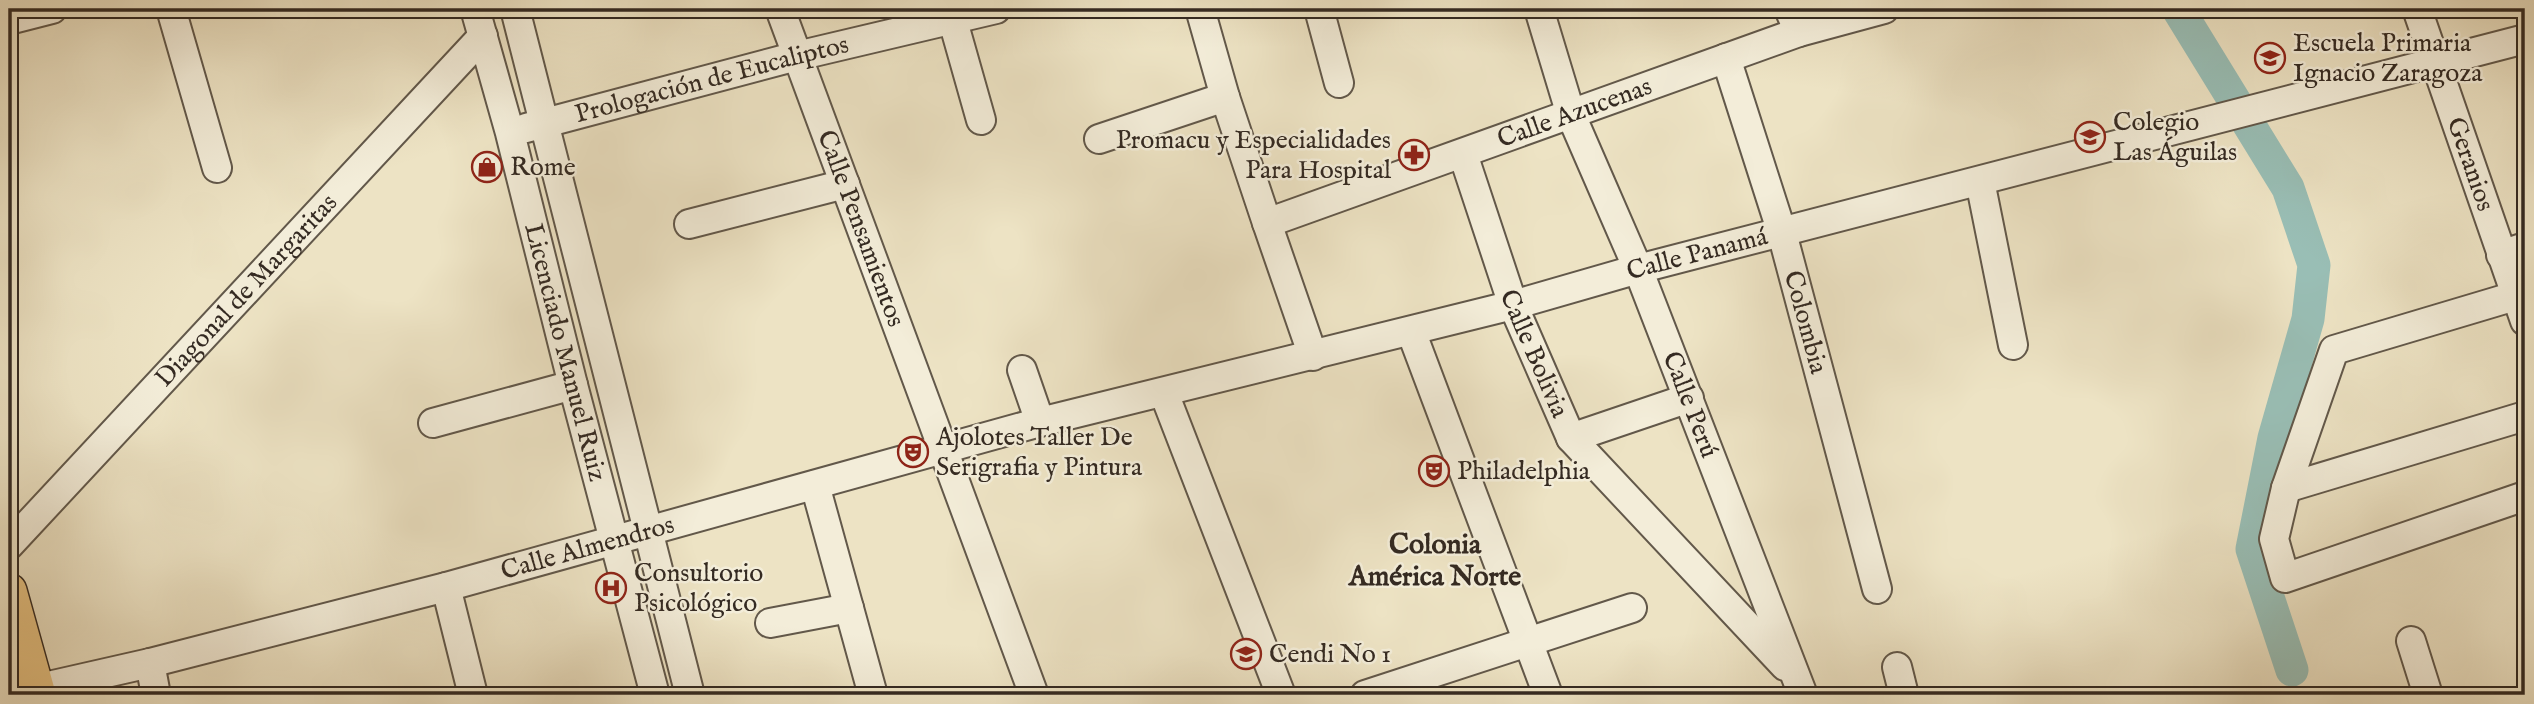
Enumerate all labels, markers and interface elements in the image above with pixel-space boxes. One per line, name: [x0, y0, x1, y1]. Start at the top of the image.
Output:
place label: Escuela Primaria Ignacio Zaragoza: [2293, 27, 2483, 90]
street label: Prologación de Eucaliptos: [571, 28, 852, 131]
school or university icon: Escuela Primaria Ignacio Zaragoza: [2253, 41, 2287, 75]
street label: Calle Azucenas: [1493, 70, 1656, 156]
place label: Colegio Las Águilas: [2113, 106, 2237, 169]
street label: Geranios: [2439, 113, 2502, 215]
school or university icon: Colegio Las Águilas: [2073, 120, 2107, 154]
place label: Promacu y Especialidades Para Hospital: [1116, 124, 1392, 187]
street label: Calle Pensamientos: [810, 126, 913, 331]
pharmacy icon: Promacu y Especialidades Para Hospital: [1397, 138, 1431, 172]
shop icon: Rome: [470, 150, 504, 184]
place label: Rome: [510, 151, 576, 184]
street label: Diagonal de Margaritas: [148, 187, 344, 394]
street label: Calle Panamá: [1623, 219, 1772, 288]
street label: Licenciado Manuel Ruiz: [517, 220, 614, 485]
street label: Colombia: [1776, 267, 1836, 378]
street label: Calle Bolivia: [1493, 285, 1577, 423]
street label: Calle Perú: [1655, 347, 1726, 462]
place label: Ajolotes Taller De Serigrafia y Pintura: [935, 421, 1143, 484]
theatre icon: Ajolotes Taller De Serigrafia y Pintura: [896, 435, 930, 469]
theatre icon: Philadelphia: [1417, 454, 1451, 488]
place label: Philadelphia: [1457, 455, 1591, 488]
street label: Calle Almendros: [497, 508, 678, 588]
district label: Colonia América Norte: [1348, 528, 1521, 595]
place label: Consultorio Psicológico: [634, 557, 763, 620]
hospital icon: Consultorio Psicológico: [594, 571, 628, 605]
school or university icon: Cendi No 1: [1229, 637, 1263, 671]
place label: Cendi No 1: [1269, 638, 1391, 671]

